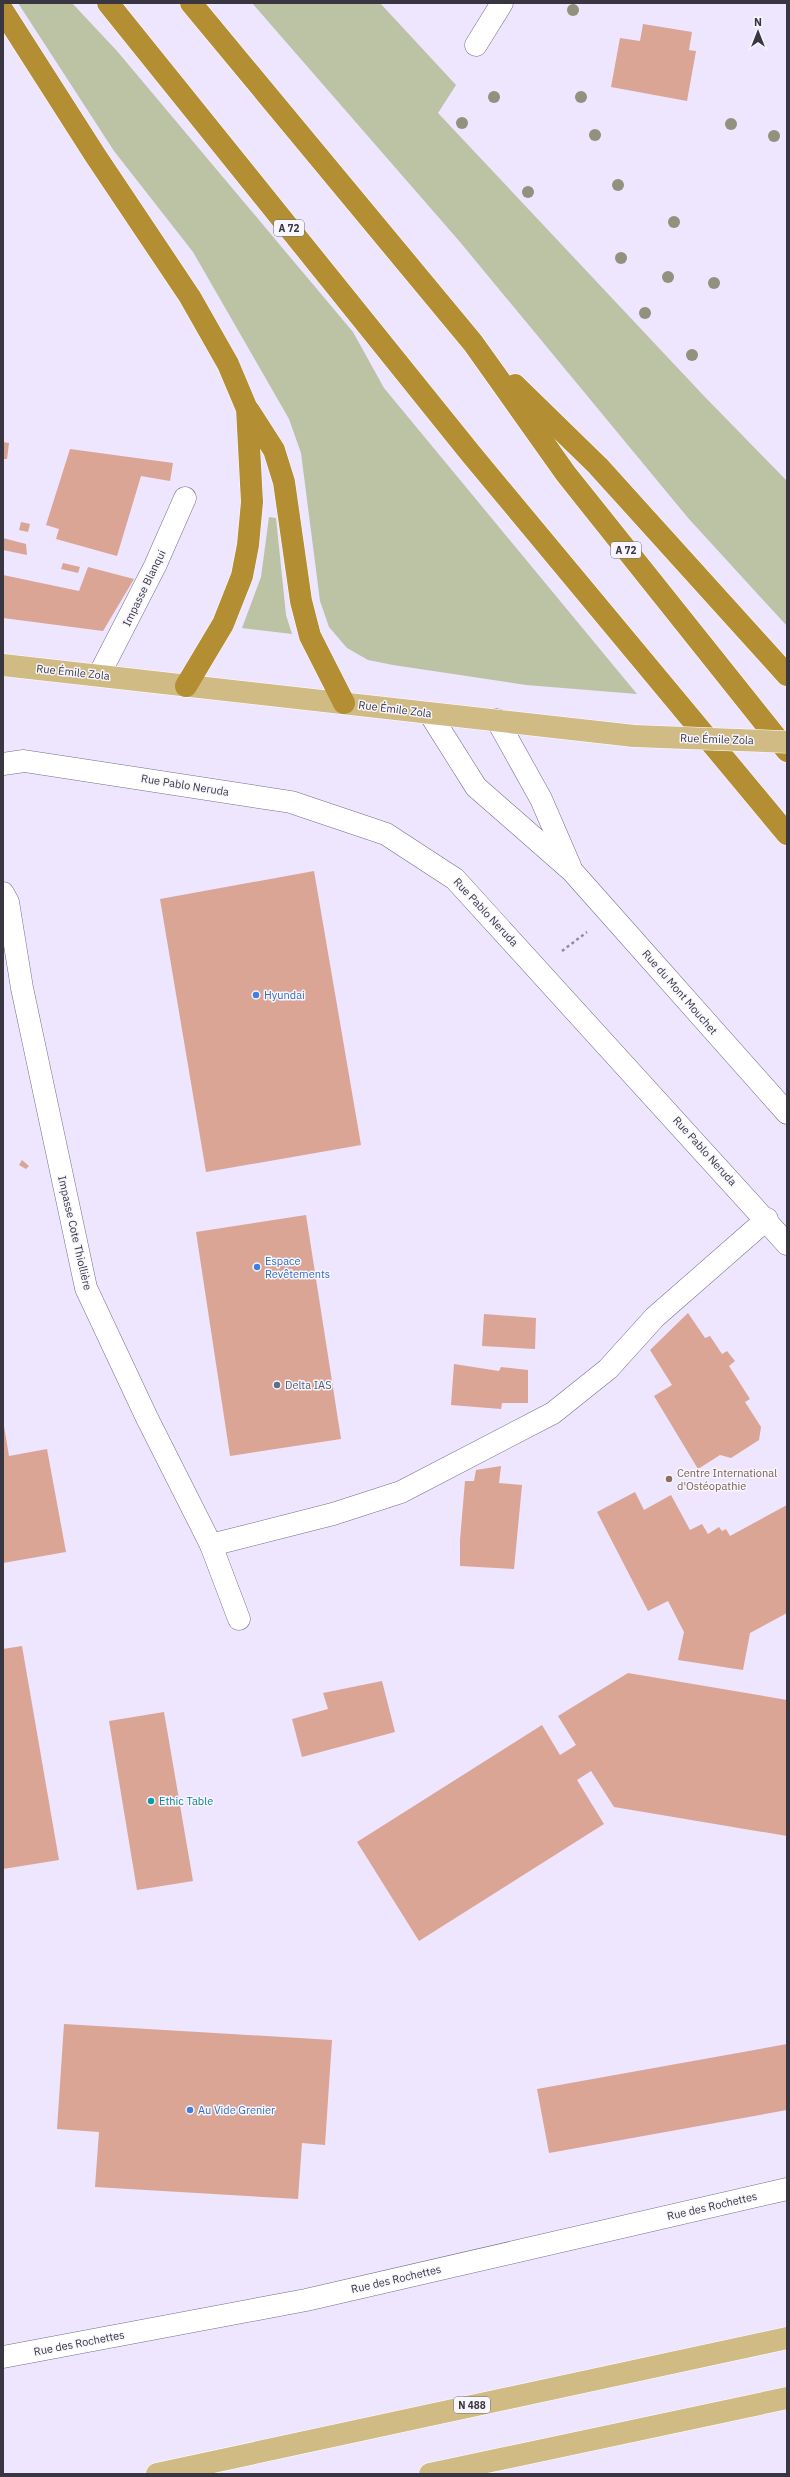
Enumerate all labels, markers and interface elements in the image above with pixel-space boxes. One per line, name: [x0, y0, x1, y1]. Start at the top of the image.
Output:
north arrow: [738, 12, 778, 52]
text: N: [754, 15, 762, 29]
road number: A 72: [274, 220, 304, 236]
road number: A 72: [611, 542, 641, 558]
street label: Impasse Blanqui: [119, 548, 169, 628]
street label: Rue Émile Zola: [36, 661, 110, 683]
street label: Rue Émile Zola: [358, 698, 433, 720]
street label: Rue Émile Zola: [680, 731, 754, 747]
street label: Rue Pablo Neruda: [140, 771, 230, 799]
street label: Rue Pablo Neruda: [451, 875, 521, 949]
street label: Rue du Mont Mouchet: [639, 947, 721, 1037]
place label: Hyundai: [264, 988, 305, 1002]
marker: Hyundai: [251, 990, 261, 1000]
street label: Rue Pablo Neruda: [670, 1113, 740, 1189]
street label: Impasse Cote Thiollière: [55, 1174, 95, 1292]
place label: Espace Revêtements: [265, 1254, 330, 1281]
marker: Espace Revêtements: [252, 1262, 262, 1272]
place label: Delta IAS: [285, 1378, 332, 1392]
marker: Delta IAS: [272, 1380, 282, 1390]
place label: Centre International d'Ostéopathie: [677, 1466, 777, 1493]
marker: Centre International d'Ostéopathie: [664, 1474, 674, 1484]
place label: Ethic Table: [159, 1794, 213, 1808]
marker: Ethic Table: [146, 1796, 156, 1806]
place label: Au Vide Grenier: [198, 2103, 275, 2117]
marker: Au Vide Grenier: [185, 2105, 195, 2115]
street label: Rue des Rochettes: [666, 2189, 758, 2223]
street label: Rue des Rochettes: [350, 2262, 442, 2296]
street label: Rue des Rochettes: [32, 2327, 126, 2359]
road number: N 488: [454, 2397, 490, 2413]

